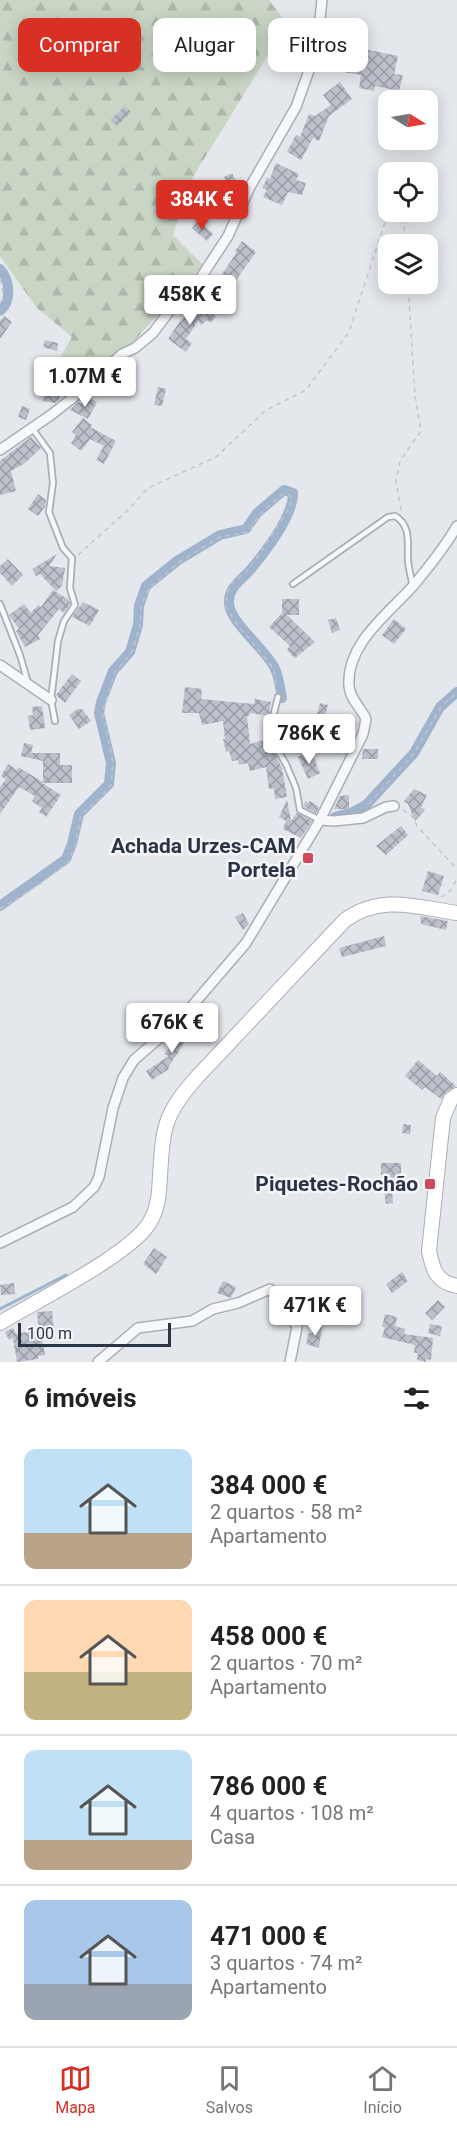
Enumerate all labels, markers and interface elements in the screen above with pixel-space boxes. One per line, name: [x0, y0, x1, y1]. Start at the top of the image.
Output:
chip: Comprar: [18, 18, 141, 72]
chip: Alugar: [153, 18, 256, 72]
chip: Filtros: [268, 18, 368, 72]
north arrow: [378, 90, 438, 150]
map controls: [378, 90, 438, 294]
button: locate: [378, 162, 438, 222]
pin: 384K €: [153, 180, 251, 231]
text: 384K €: [170, 187, 234, 211]
button: layers: [378, 234, 438, 294]
pin: 458K €: [141, 275, 239, 326]
text: 458K €: [158, 282, 222, 306]
pin: 1.07M €: [30, 357, 140, 408]
text: 1.07M €: [48, 364, 122, 388]
pin: 786K €: [260, 714, 358, 765]
text: 786K €: [277, 721, 341, 745]
place label: Achada Urzes-CAM Portela: [111, 834, 296, 882]
marker: Achada Urzes-CAM Portela: [301, 851, 315, 865]
pin: 676K €: [123, 1003, 221, 1054]
text: 676K €: [140, 1010, 204, 1034]
place label: Piquetes-Rochão: [255, 1172, 418, 1196]
marker: Piquetes-Rochão: [423, 1177, 437, 1191]
pin: 471K €: [266, 1286, 364, 1337]
text: 471K €: [283, 1293, 347, 1317]
scale bar: [18, 1320, 171, 1348]
text: 100 m: [27, 1324, 72, 1343]
icon: filters: [400, 1382, 433, 1415]
text: 6 imóveis: [24, 1383, 137, 1413]
text: 384 000 €: [210, 1470, 327, 1500]
icon: home: [72, 1473, 144, 1545]
text: 2 quartos · 58 m²: [210, 1500, 362, 1524]
text: Apartamento: [210, 1524, 327, 1548]
text: 458 000 €: [210, 1621, 327, 1651]
icon: home: [72, 1624, 144, 1696]
text: 2 quartos · 70 m²: [210, 1651, 362, 1675]
text: Apartamento: [210, 1675, 327, 1699]
text: 786 000 €: [210, 1771, 327, 1801]
icon: home: [72, 1774, 144, 1846]
text: 4 quartos · 108 m²: [210, 1801, 374, 1825]
text: Casa: [210, 1825, 255, 1849]
text: 471 000 €: [210, 1921, 327, 1951]
icon: home: [72, 1924, 144, 1996]
text: 3 quartos · 74 m²: [210, 1951, 362, 1975]
text: Apartamento: [210, 1975, 327, 1999]
tab: Mapa: [55, 2062, 96, 2117]
tab: Salvos: [206, 2062, 253, 2117]
tab: Início: [363, 2062, 402, 2117]

